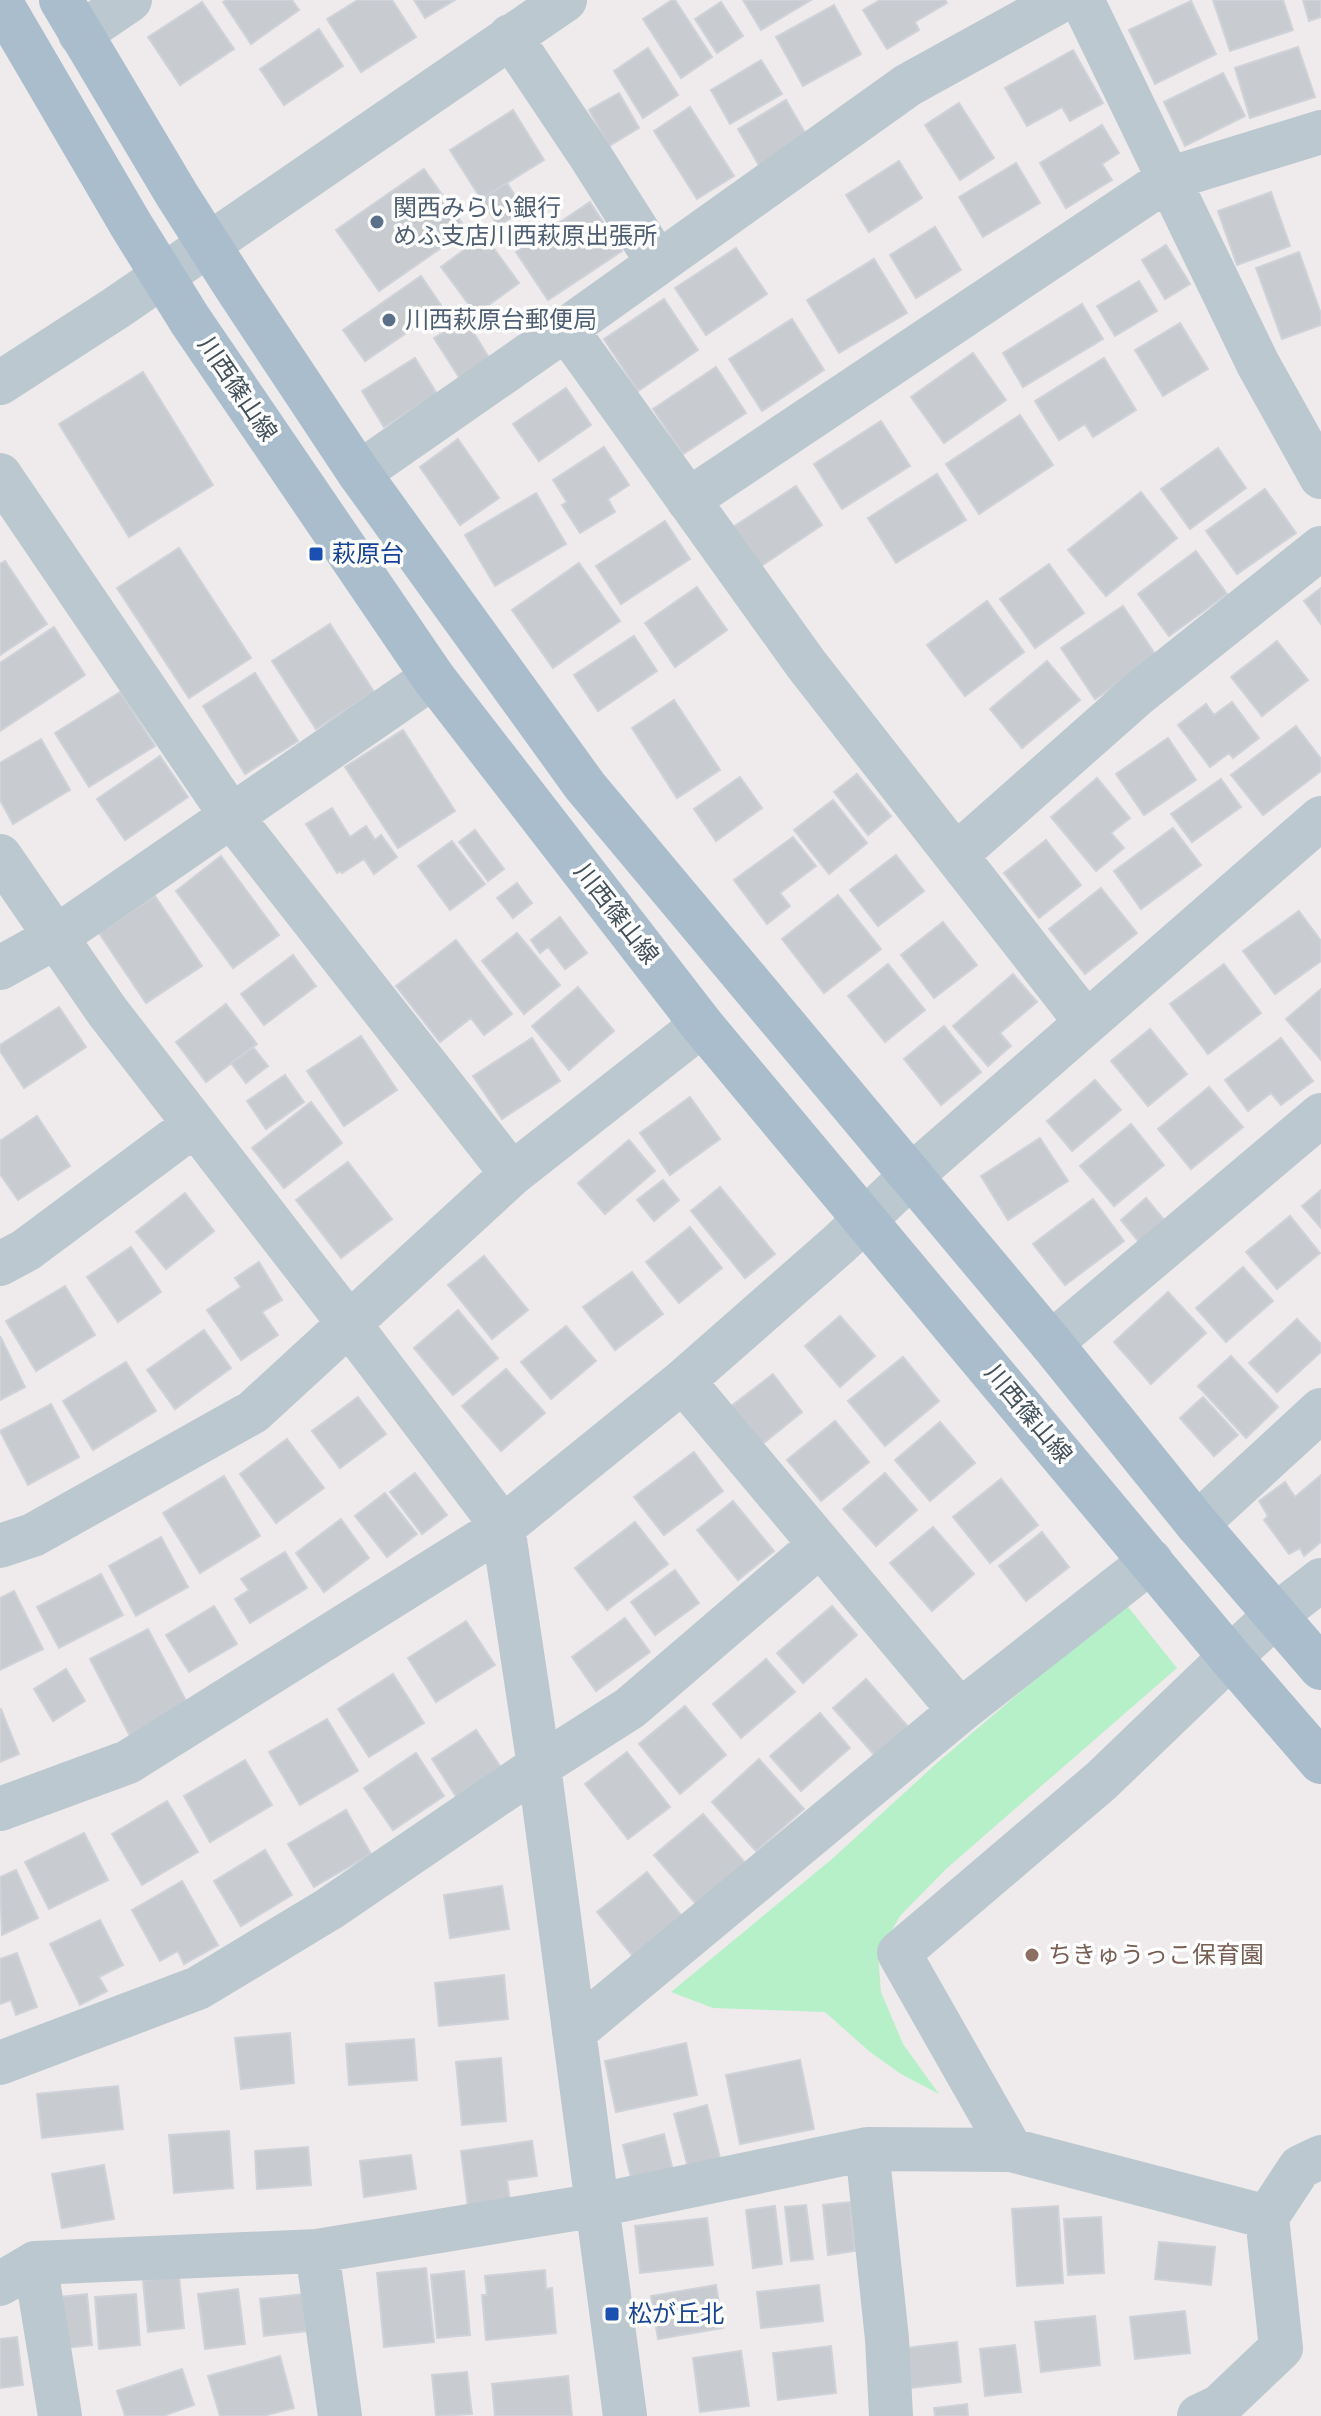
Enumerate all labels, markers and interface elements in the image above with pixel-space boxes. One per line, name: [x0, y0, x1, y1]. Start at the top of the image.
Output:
place label: 関西みらい銀行 めふ支店川西萩原出張所: [393, 194, 657, 251]
marker: 関西みらい銀行 めふ支店川西萩原出張所: [368, 213, 386, 231]
place label: 川西萩原台郵便局: [405, 306, 597, 335]
marker: 川西萩原台郵便局: [380, 311, 398, 329]
street label: 川西篠山線: [191, 331, 283, 447]
place label: 萩原台: [332, 540, 404, 569]
marker: 萩原台: [307, 545, 325, 563]
street label: 川西篠山線: [568, 858, 664, 970]
street label: 川西篠山線: [978, 1359, 1078, 1469]
place label: ちきゅうっこ保育園: [1048, 1941, 1264, 1970]
marker: ちきゅうっこ保育園: [1023, 1946, 1041, 1964]
place label: 松が丘北: [628, 2300, 724, 2329]
marker: 松が丘北: [603, 2305, 621, 2323]

